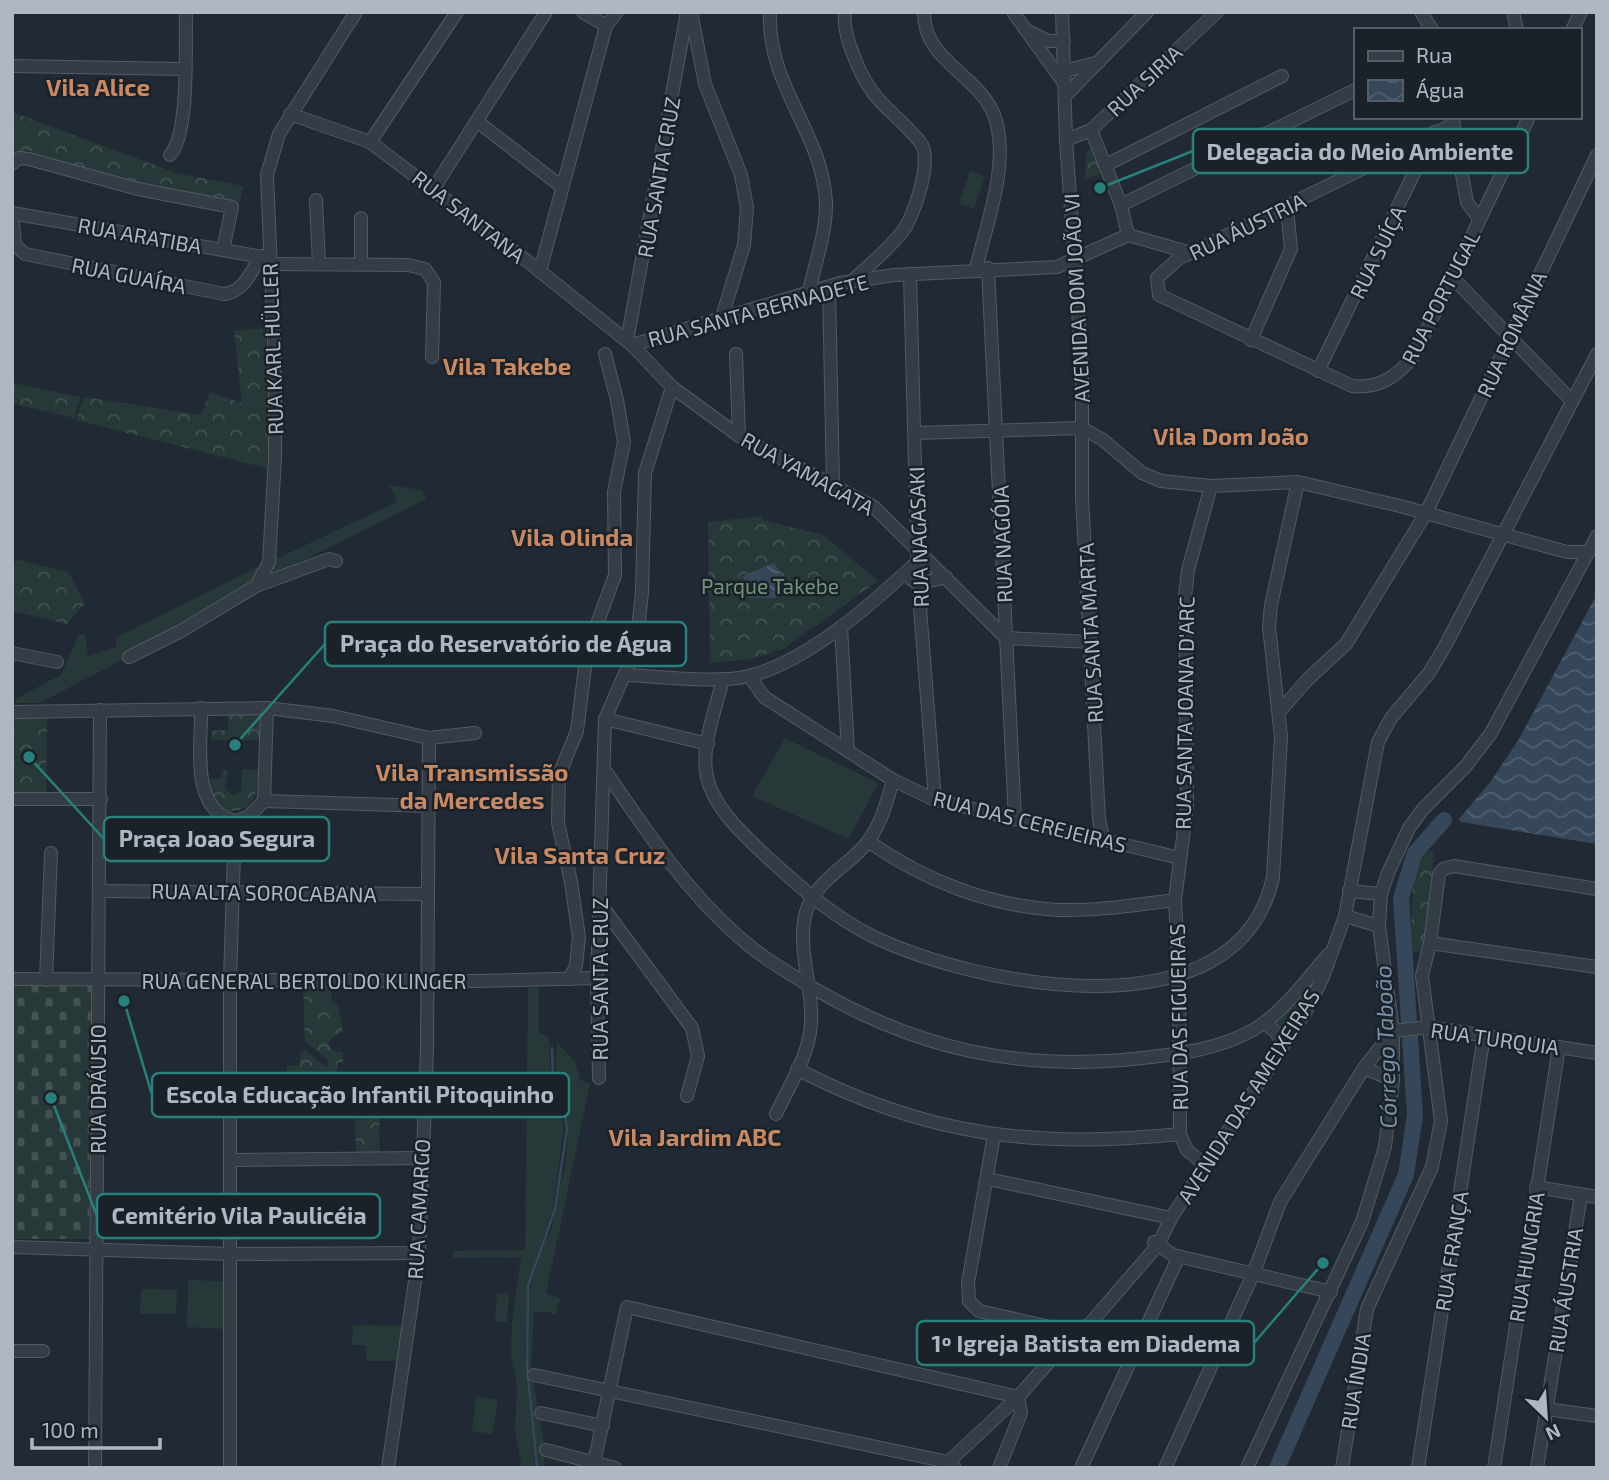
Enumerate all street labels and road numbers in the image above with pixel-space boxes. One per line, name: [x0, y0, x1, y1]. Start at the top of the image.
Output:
street label: RUA SIRIA: [1101, 39, 1187, 121]
street label: RUA SANTA CRUZ: [632, 95, 684, 259]
street label: RUA SANTANA: [408, 164, 530, 268]
street label: RUA ÁUSTRIA: [1185, 187, 1309, 265]
street label: AVENIDA DOM JOÃO VI: [1058, 193, 1094, 403]
street label: RUA SUÍÇA: [1344, 201, 1412, 303]
street label: RUA ARATIBA: [76, 212, 204, 258]
street label: RUA PORTUGAL: [1396, 226, 1484, 368]
street label: RUA GUAÍRA: [70, 252, 188, 298]
street label: RUA KARL HÜLLER: [257, 263, 287, 435]
street label: RUA ROMÂNIA: [1471, 267, 1551, 401]
street label: RUA SANTA BERNADETE: [645, 269, 871, 351]
street label: RUA YAMAGATA: [737, 426, 879, 520]
street label: RUA NAGASAKI: [903, 466, 933, 608]
street label: RUA NAGÓIA: [987, 485, 1017, 603]
street label: RUA SANTA MARTA: [1073, 542, 1107, 724]
street label: RUA SANTA JOANA D'ARC: [1169, 596, 1199, 830]
street label: RUA DAS CEREJEIRAS: [931, 785, 1129, 857]
street label: RUA ALTA SOROCABANA: [151, 878, 377, 906]
street label: RUA SANTA CRUZ: [587, 898, 612, 1060]
street label: RUA DAS FIGUEIRAS: [1164, 923, 1192, 1111]
street label: RUA GENERAL BERTOLDO KLINGER: [141, 968, 467, 993]
street label: AVENIDA DAS AMEIXEIRAS: [1172, 984, 1324, 1208]
street label: RUA TURQUIA: [1429, 1017, 1561, 1060]
street label: RUA DRÁUSIO: [85, 1024, 110, 1154]
street label: RUA CAMARGO: [402, 1138, 434, 1280]
street label: RUA FRANÇA: [1429, 1189, 1475, 1313]
street label: RUA HUNGRIA: [1503, 1190, 1549, 1324]
street label: RUA ÁUSTRIA: [1543, 1226, 1587, 1354]
street label: RUA ÍNDIA: [1335, 1331, 1375, 1431]

